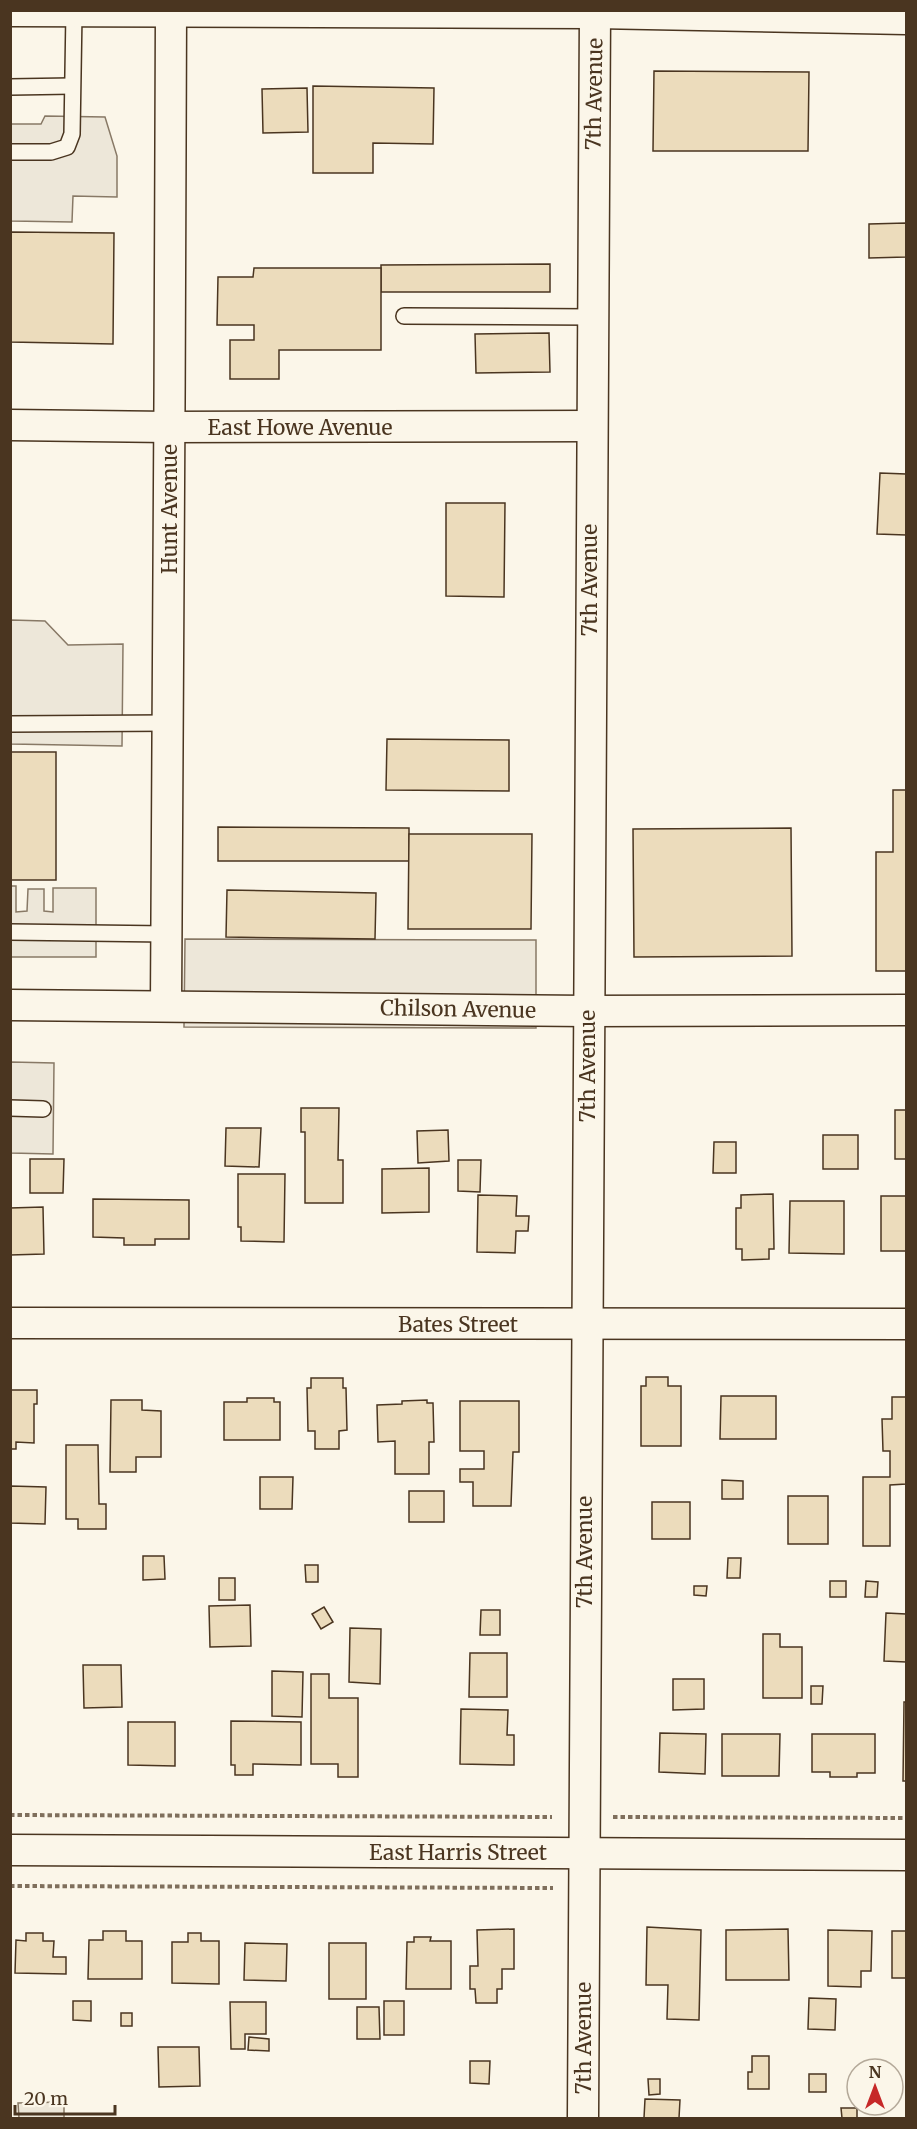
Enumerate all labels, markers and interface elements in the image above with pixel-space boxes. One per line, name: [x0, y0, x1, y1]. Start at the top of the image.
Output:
street label: 7th Avenue: [580, 38, 608, 150]
street label: East Howe Avenue: [208, 414, 392, 441]
street label: Hunt Avenue: [156, 444, 183, 574]
street label: 7th Avenue: [576, 524, 603, 636]
street label: Chilson Avenue: [380, 994, 536, 1024]
street label: 7th Avenue: [574, 1010, 601, 1122]
street label: Bates Street: [398, 1311, 518, 1338]
street label: 7th Avenue: [571, 1496, 598, 1608]
street label: East Harris Street: [369, 1839, 547, 1866]
street label: 7th Avenue: [570, 1982, 597, 2094]
north arrow: [845, 2057, 905, 2117]
text: N: [869, 2062, 882, 2082]
scale bar: [15, 2078, 116, 2116]
text: 20 m: [24, 2087, 68, 2110]

